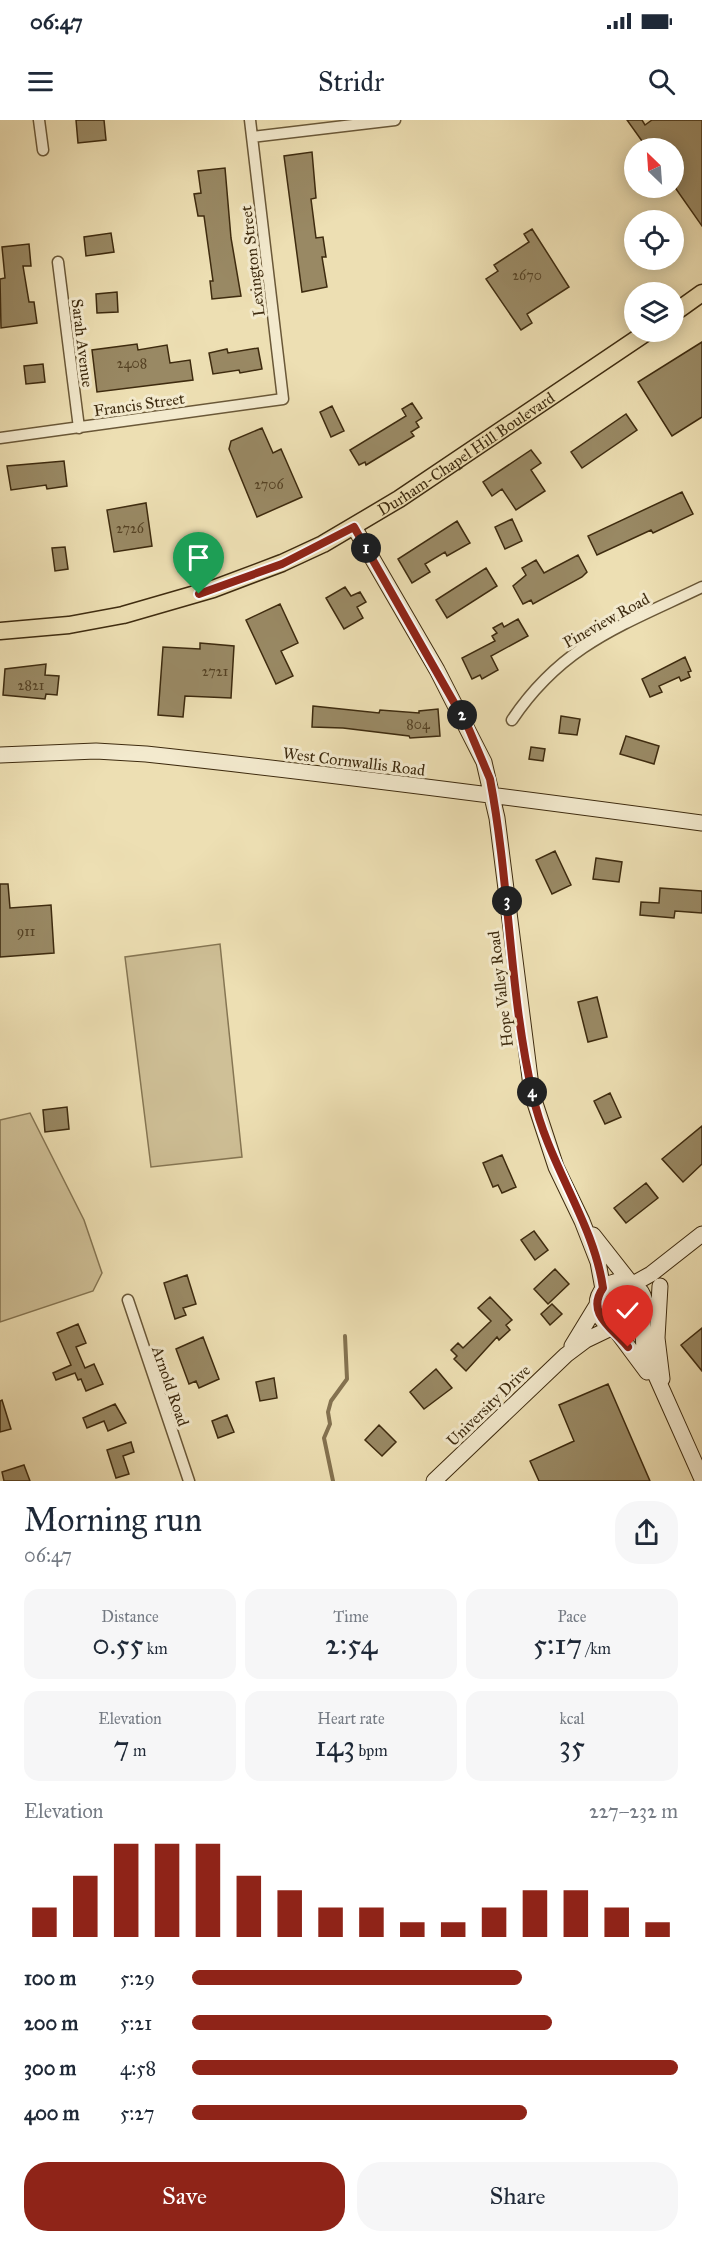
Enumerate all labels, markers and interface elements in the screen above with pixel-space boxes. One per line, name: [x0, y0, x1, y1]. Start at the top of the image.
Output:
text: 06:47: [30, 8, 83, 35]
icon: menu: [24, 65, 57, 98]
text: Stridr: [318, 65, 384, 98]
icon: search: [645, 65, 678, 98]
north arrow: [624, 138, 684, 198]
map controls: [624, 138, 684, 342]
street label: Lexington Street: [236, 204, 270, 318]
button: locate: [624, 210, 684, 270]
house number: 2670: [512, 267, 542, 284]
button: layers: [624, 282, 684, 342]
street label: Sarah Avenue: [68, 298, 97, 389]
house number: 2408: [117, 355, 147, 372]
street label: Durham-Chapel Hill Boulevard: [374, 388, 558, 520]
street label: Francis Street: [92, 389, 186, 420]
house number: 2706: [254, 476, 284, 493]
house number: 2726: [116, 520, 145, 537]
pin: [173, 532, 224, 594]
pin: 1: [351, 533, 381, 563]
text: 1: [363, 538, 369, 557]
icon: arrive: [182, 541, 215, 574]
street label: Pineview Road: [560, 589, 653, 652]
house number: 2721: [202, 663, 229, 680]
house number: 2821: [18, 677, 45, 694]
pin: 2: [447, 700, 477, 730]
text: 2: [458, 705, 466, 724]
house number: 804: [406, 716, 431, 733]
street label: West Cornwallis Road: [282, 743, 426, 780]
pin: 3: [492, 886, 522, 916]
text: 3: [504, 891, 510, 910]
house number: 911: [17, 923, 36, 940]
street label: Hope Valley Road: [484, 930, 517, 1048]
pin: 4: [517, 1077, 547, 1107]
text: 4: [528, 1082, 536, 1101]
pin: [602, 1285, 653, 1347]
icon: check: [611, 1294, 644, 1327]
street label: Arnold Road: [148, 1343, 193, 1429]
street label: University Drive: [443, 1360, 534, 1450]
text: Morning run: [24, 1500, 202, 1540]
button: share: [615, 1501, 678, 1564]
text: 06:47: [24, 1543, 72, 1567]
text: Distance: [101, 1607, 159, 1626]
text: Time: [333, 1607, 369, 1626]
text: Pace: [557, 1607, 587, 1626]
text: 0.55: [92, 1626, 143, 1662]
text: 2:54: [325, 1626, 377, 1662]
text: 5:17: [533, 1626, 582, 1662]
text: km: [143, 1639, 168, 1658]
text: /km: [582, 1639, 611, 1658]
text: Elevation: [98, 1709, 162, 1728]
text: Heart rate: [317, 1709, 385, 1728]
text: kcal: [559, 1709, 585, 1728]
text: 7: [114, 1728, 130, 1764]
text: 143: [314, 1728, 355, 1764]
text: 35: [559, 1728, 585, 1764]
text: m: [130, 1741, 146, 1760]
text: bpm: [355, 1741, 388, 1760]
text: Elevation: [24, 1799, 103, 1823]
text: 227–232 m: [589, 1799, 678, 1823]
text: 100 m: [24, 1966, 76, 1990]
text: 5:29: [120, 1966, 155, 1990]
text: 200 m: [24, 2011, 78, 2035]
text: 5:21: [120, 2011, 152, 2035]
text: 300 m: [24, 2056, 76, 2080]
text: 4:58: [120, 2056, 156, 2080]
text: 400 m: [24, 2101, 80, 2125]
text: 5:27: [120, 2101, 154, 2125]
button: Save: [24, 2162, 345, 2231]
button: Share: [357, 2162, 678, 2231]

